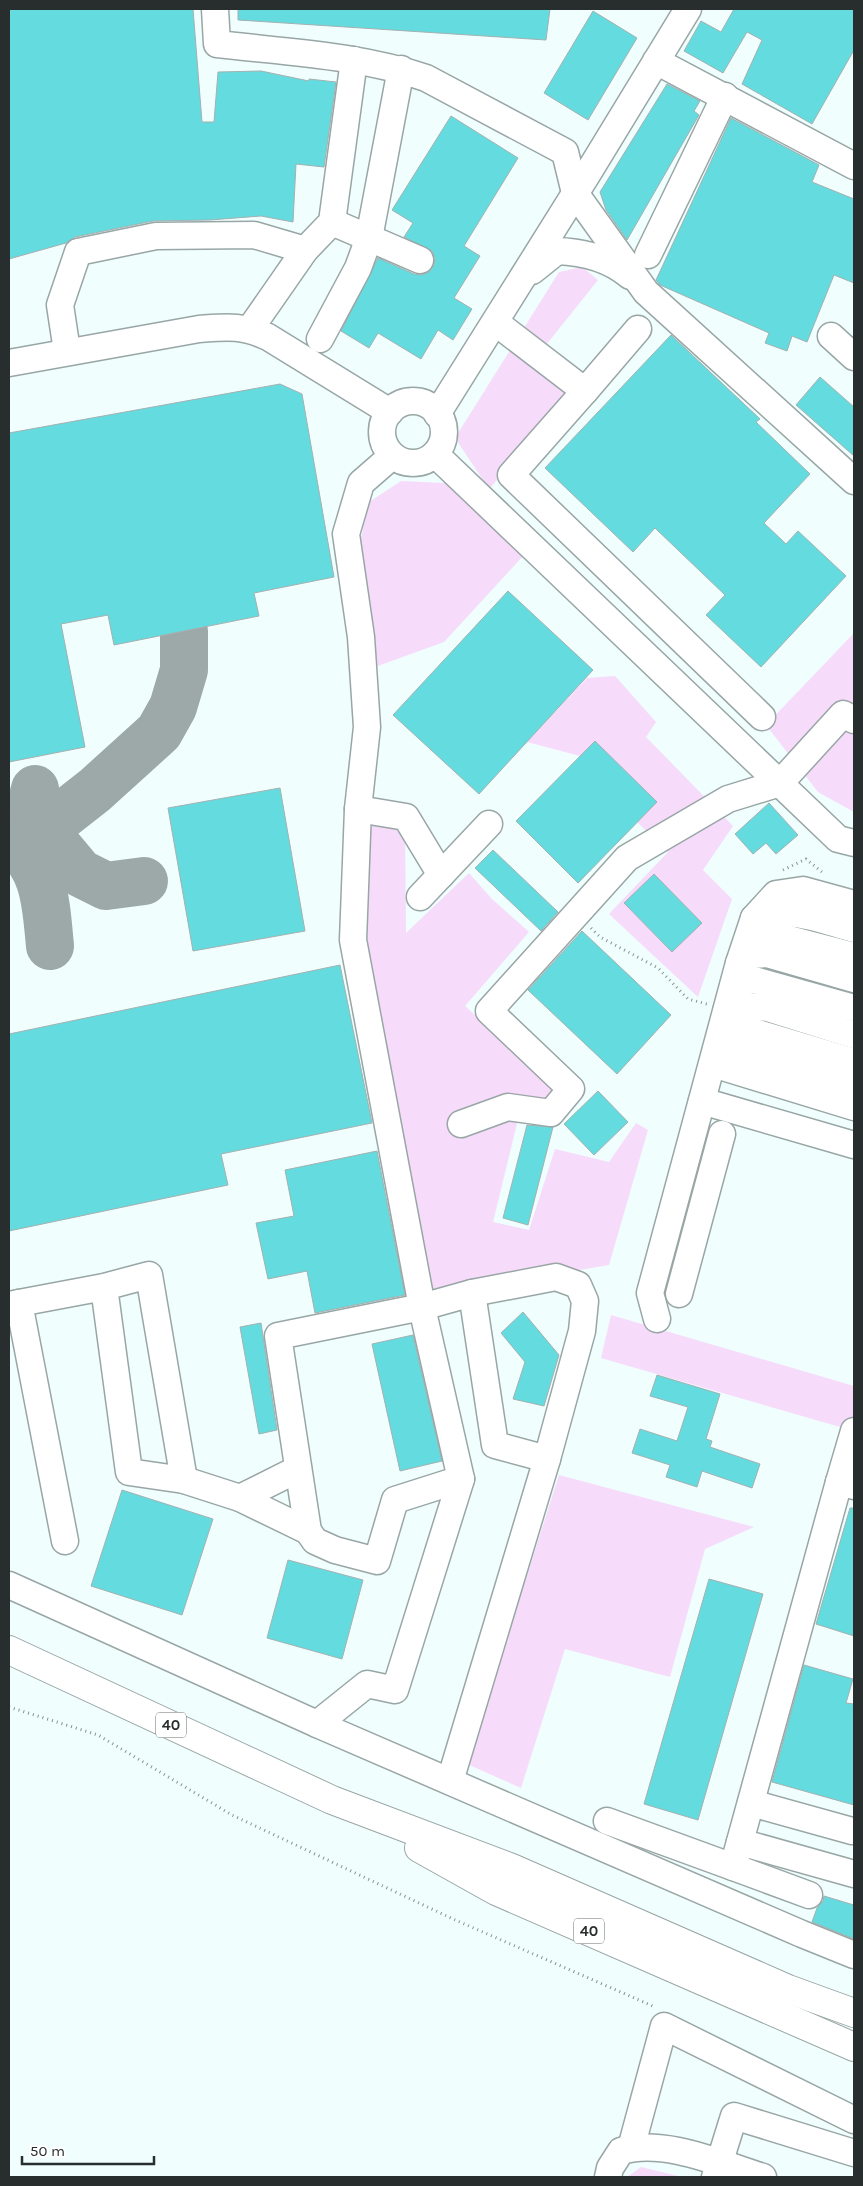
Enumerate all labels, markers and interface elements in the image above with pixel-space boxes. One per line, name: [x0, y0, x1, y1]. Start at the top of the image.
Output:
road number: 40: [156, 1712, 186, 1738]
road number: 40: [574, 1918, 604, 1944]
scale bar: [22, 2134, 155, 2166]
text: 50 m: [30, 2142, 65, 2160]

